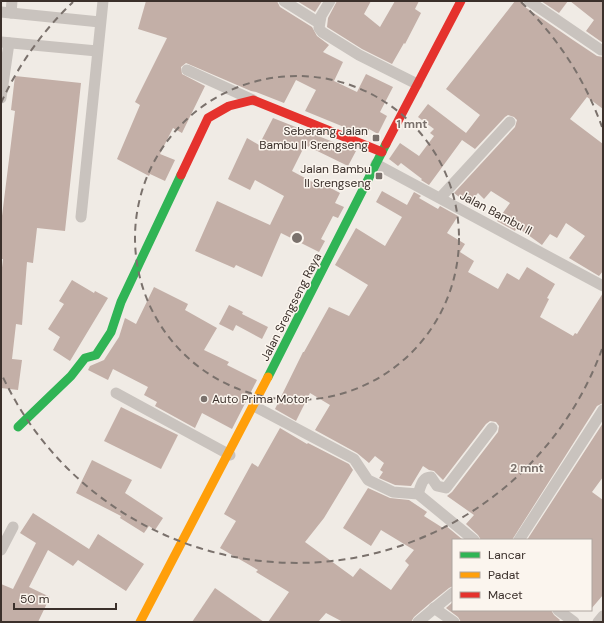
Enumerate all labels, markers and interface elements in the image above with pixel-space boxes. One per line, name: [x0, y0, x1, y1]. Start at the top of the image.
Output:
text: 1 mnt: [396, 116, 428, 132]
place label: Seberang Jalan Bambu II Srengseng: [259, 123, 368, 153]
marker: Seberang Jalan Bambu II Srengseng: [371, 133, 381, 143]
place label: Jalan Bambu II Srengseng: [300, 161, 371, 191]
marker: Jalan Bambu II Srengseng: [374, 171, 384, 181]
street label: Jalan Bambu II: [457, 187, 535, 239]
centre of rings: [290, 231, 304, 245]
street label: Jalan Srengseng Raya: [257, 250, 325, 364]
place label: Auto Prima Motor: [212, 391, 310, 407]
marker: Auto Prima Motor: [199, 394, 209, 404]
text: 2 mnt: [510, 460, 544, 476]
legend: [452, 539, 592, 611]
text: Lancar: [488, 547, 526, 563]
text: Padat: [488, 567, 520, 583]
scale bar: [14, 585, 116, 611]
text: Macet: [488, 587, 523, 603]
text: 50 m: [20, 591, 49, 607]

